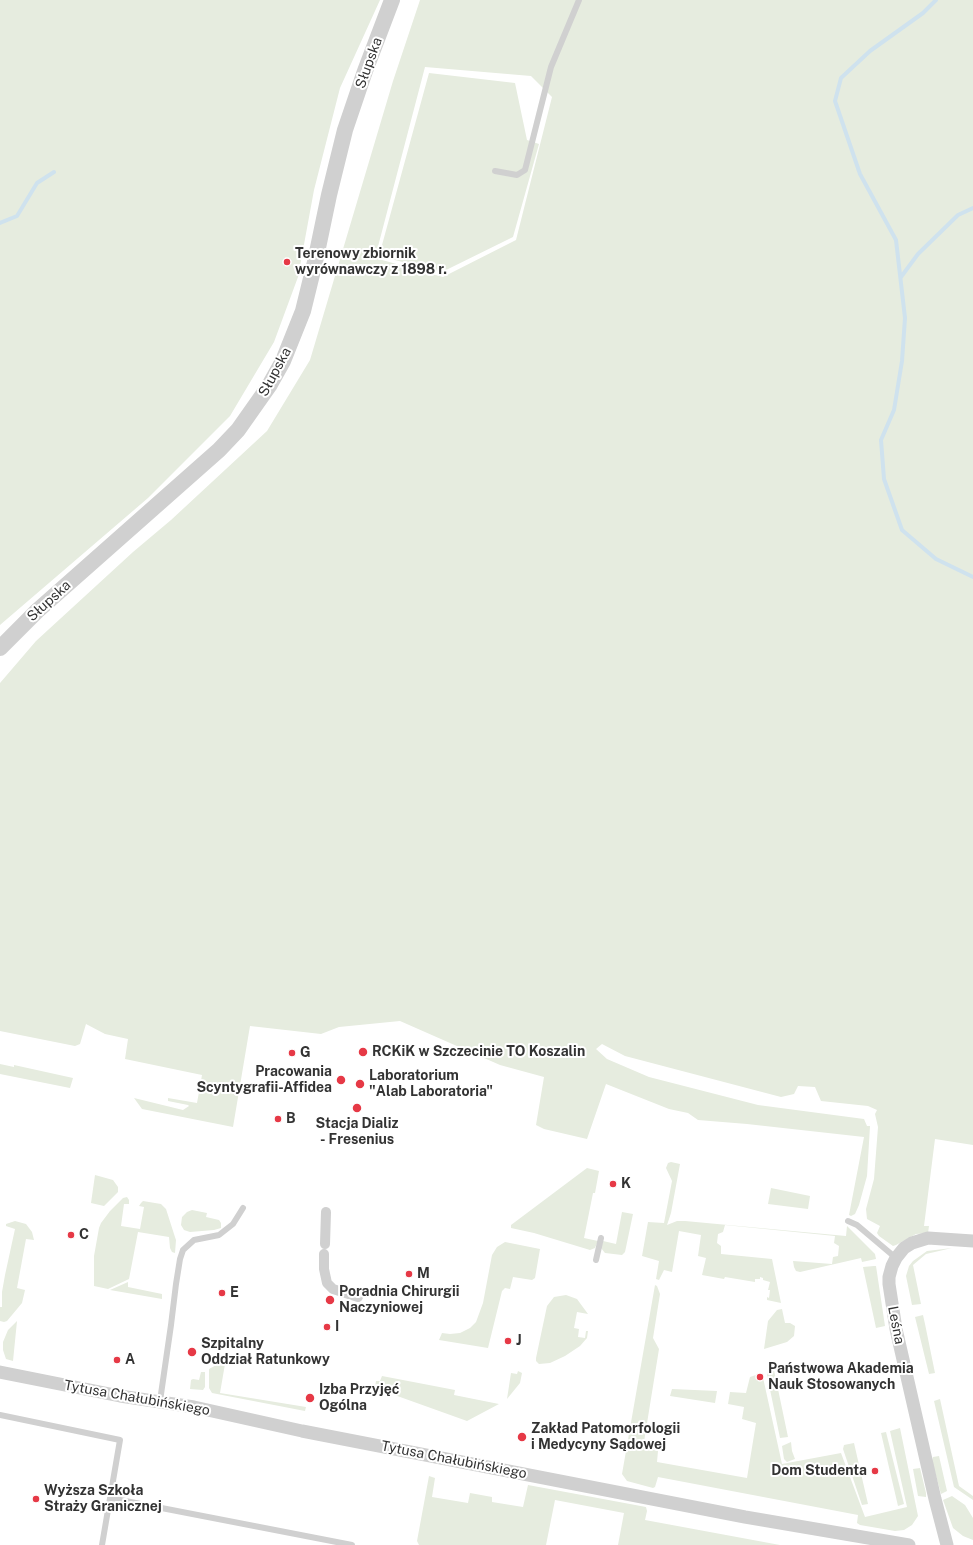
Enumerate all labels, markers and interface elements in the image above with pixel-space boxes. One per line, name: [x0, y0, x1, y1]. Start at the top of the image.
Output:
street label: Słupska: [352, 35, 386, 91]
place label: Terenowy zbiornik wyrównawczy z 1898 r.: [295, 246, 447, 278]
marker: Terenowy zbiornik wyrównawczy z 1898 r.: [282, 257, 292, 267]
street label: Słupska: [255, 345, 295, 399]
street label: Słupska: [24, 577, 74, 625]
place label: RCKiK w Szczecinie TO Koszalin: [372, 1044, 585, 1060]
place label: G: [300, 1045, 311, 1061]
marker: RCKiK w Szczecinie TO Koszalin: [357, 1046, 369, 1058]
marker: G: [287, 1048, 297, 1058]
place label: Pracowania Scyntygrafii-Affidea: [197, 1064, 332, 1096]
place label: Laboratorium "Alab Laboratoria": [369, 1068, 493, 1100]
marker: Pracowania Scyntygrafii-Affidea: [335, 1074, 347, 1086]
marker: Laboratorium "Alab Laboratoria": [354, 1078, 366, 1090]
marker: Stacja Dializ - Fresenius: [351, 1102, 363, 1114]
place label: B: [286, 1111, 296, 1127]
marker: B: [273, 1114, 283, 1124]
place label: Stacja Dializ - Fresenius: [316, 1116, 398, 1148]
place label: K: [621, 1176, 631, 1192]
marker: K: [608, 1179, 618, 1189]
place label: C: [79, 1227, 89, 1243]
marker: C: [66, 1230, 76, 1240]
place label: M: [417, 1266, 430, 1282]
marker: M: [404, 1269, 414, 1279]
place label: Poradnia Chirurgii Naczyniowej: [339, 1284, 459, 1316]
place label: E: [230, 1285, 239, 1301]
marker: E: [217, 1288, 227, 1298]
marker: Poradnia Chirurgii Naczyniowej: [324, 1294, 336, 1306]
street label: Leśna: [884, 1304, 908, 1346]
place label: I: [335, 1319, 339, 1335]
marker: I: [322, 1322, 332, 1332]
place label: J: [516, 1333, 522, 1349]
place label: Szpitalny Oddział Ratunkowy: [201, 1336, 330, 1368]
marker: J: [503, 1336, 513, 1346]
marker: Szpitalny Oddział Ratunkowy: [186, 1346, 198, 1358]
place label: A: [125, 1352, 135, 1368]
marker: A: [112, 1355, 122, 1365]
place label: Państwowa Akademia Nauk Stosowanych: [768, 1361, 914, 1394]
marker: Państwowa Akademia Nauk Stosowanych: [755, 1372, 765, 1382]
street label: Tytusa Chałubińskiego: [63, 1377, 211, 1419]
place label: Izba Przyjęć Ogólna: [319, 1382, 399, 1414]
marker: Izba Przyjęć Ogólna: [304, 1392, 316, 1404]
place label: Zakład Patomorfologii i Medycyny Sądowej: [531, 1421, 680, 1454]
marker: Zakład Patomorfologii i Medycyny Sądowej: [516, 1431, 528, 1443]
street label: Tytusa Chałubińskiego: [380, 1438, 528, 1482]
place label: Dom Studenta: [771, 1463, 867, 1479]
marker: Dom Studenta: [870, 1466, 880, 1476]
place label: Wyższa Szkoła Straży Granicznej: [44, 1483, 162, 1516]
marker: Wyższa Szkoła Straży Granicznej: [31, 1494, 41, 1504]

